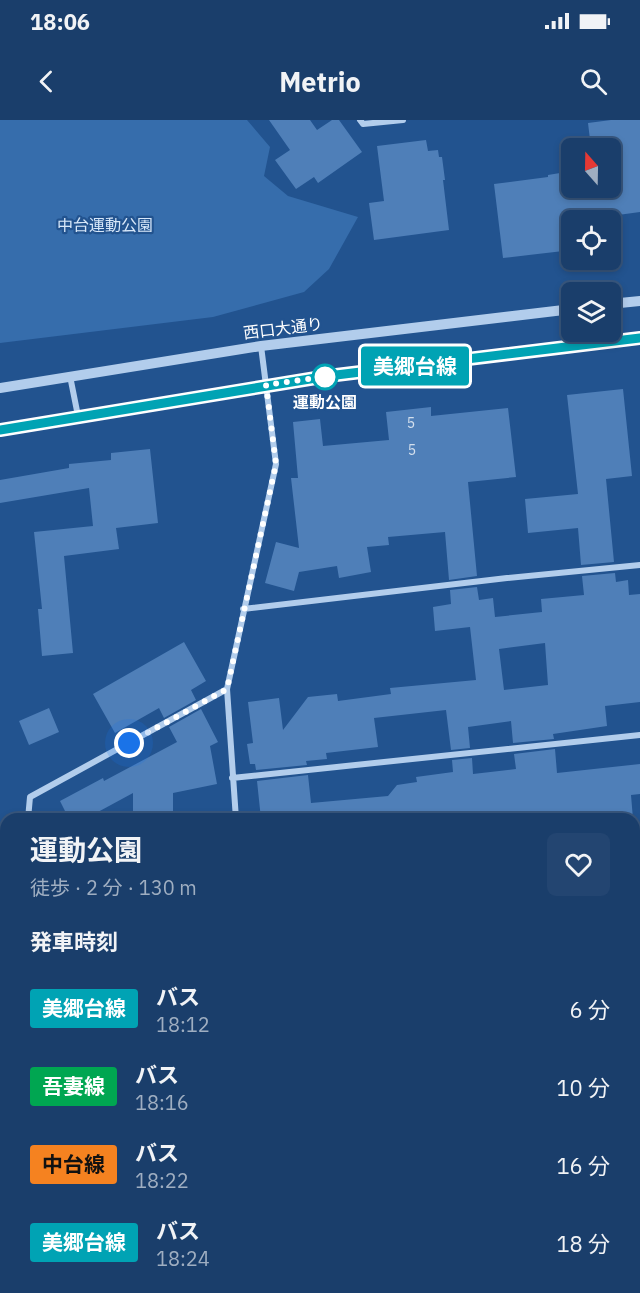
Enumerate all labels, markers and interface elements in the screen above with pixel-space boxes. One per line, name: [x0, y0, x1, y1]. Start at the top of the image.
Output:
text: 18:06: [30, 7, 90, 36]
text: Metrio: [279, 64, 361, 99]
icon: back: [30, 65, 63, 98]
icon: search: [577, 65, 610, 98]
north arrow: [561, 138, 621, 198]
map controls: [561, 138, 621, 342]
button: locate: [561, 210, 621, 270]
park label: 中台運動公園: [57, 215, 153, 235]
button: layers: [561, 282, 621, 342]
street label: 西口大通り: [242, 313, 324, 343]
line badge: 美郷台線: [373, 346, 457, 386]
text: 美郷台線: [373, 352, 457, 380]
marker: 運動公園: [312, 364, 338, 390]
place label: 運動公園: [293, 392, 357, 412]
house number: 5: [407, 414, 415, 432]
house number: 5: [408, 441, 416, 459]
your location: [114, 728, 144, 758]
text: 運動公園: [30, 831, 142, 868]
button: heart: [547, 833, 610, 896]
text: 徒歩 · 2 分 · 130 m: [30, 874, 197, 901]
text: 発車時刻: [30, 927, 118, 956]
text: バス: [156, 982, 200, 1011]
text: 美郷台線: [42, 994, 126, 1022]
text: 6 分: [570, 995, 610, 1024]
text: 18:12: [156, 1011, 210, 1038]
text: バス: [135, 1060, 179, 1089]
text: 吾妻線: [42, 1072, 105, 1100]
text: 10 分: [556, 1073, 610, 1102]
text: 18:16: [135, 1089, 189, 1116]
text: バス: [135, 1138, 179, 1167]
text: 中台線: [42, 1150, 105, 1178]
text: 16 分: [556, 1151, 610, 1180]
text: 18:22: [135, 1167, 189, 1194]
text: バス: [156, 1216, 200, 1245]
text: 美郷台線: [42, 1228, 126, 1256]
text: 18 分: [556, 1229, 610, 1258]
text: 18:24: [156, 1245, 210, 1272]

